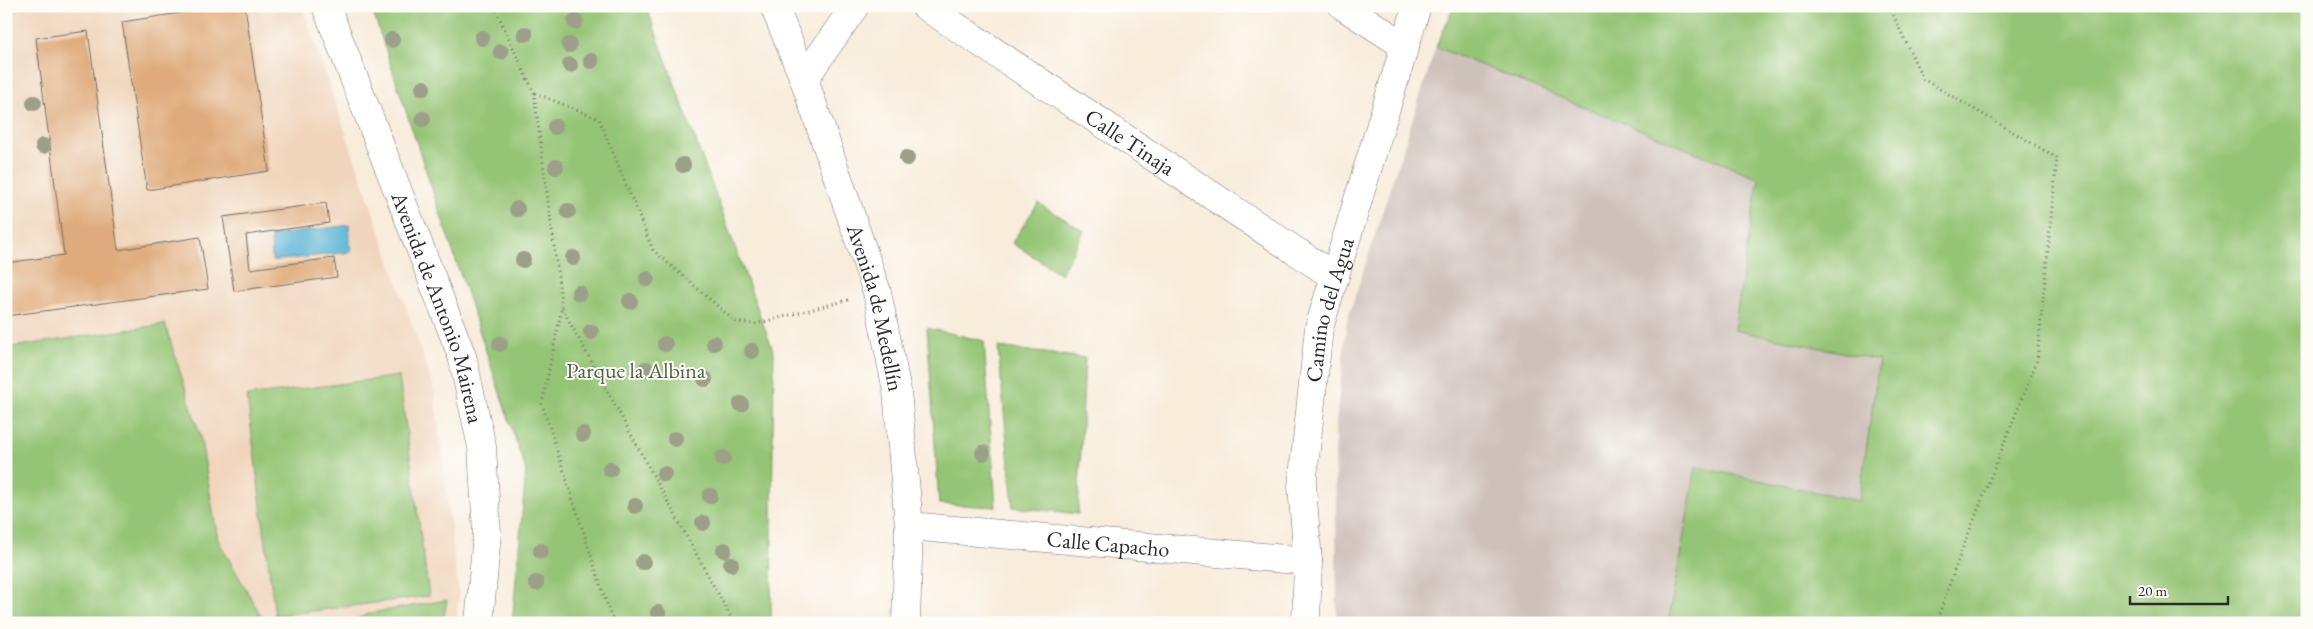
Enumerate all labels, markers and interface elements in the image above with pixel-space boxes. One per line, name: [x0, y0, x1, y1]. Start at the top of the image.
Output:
street label: Calle Tinaja: [1079, 102, 1181, 182]
street label: Avenida de Antonio Mairena: [384, 187, 490, 426]
street label: Avenida de Medellín: [839, 219, 911, 394]
street label: Camino del Agua: [1299, 234, 1361, 384]
park label: Parque la Albina: [566, 356, 706, 385]
street label: Calle Capacho: [1045, 524, 1171, 564]
scale bar: [2130, 574, 2228, 606]
text: 20 m: [2138, 581, 2167, 600]

